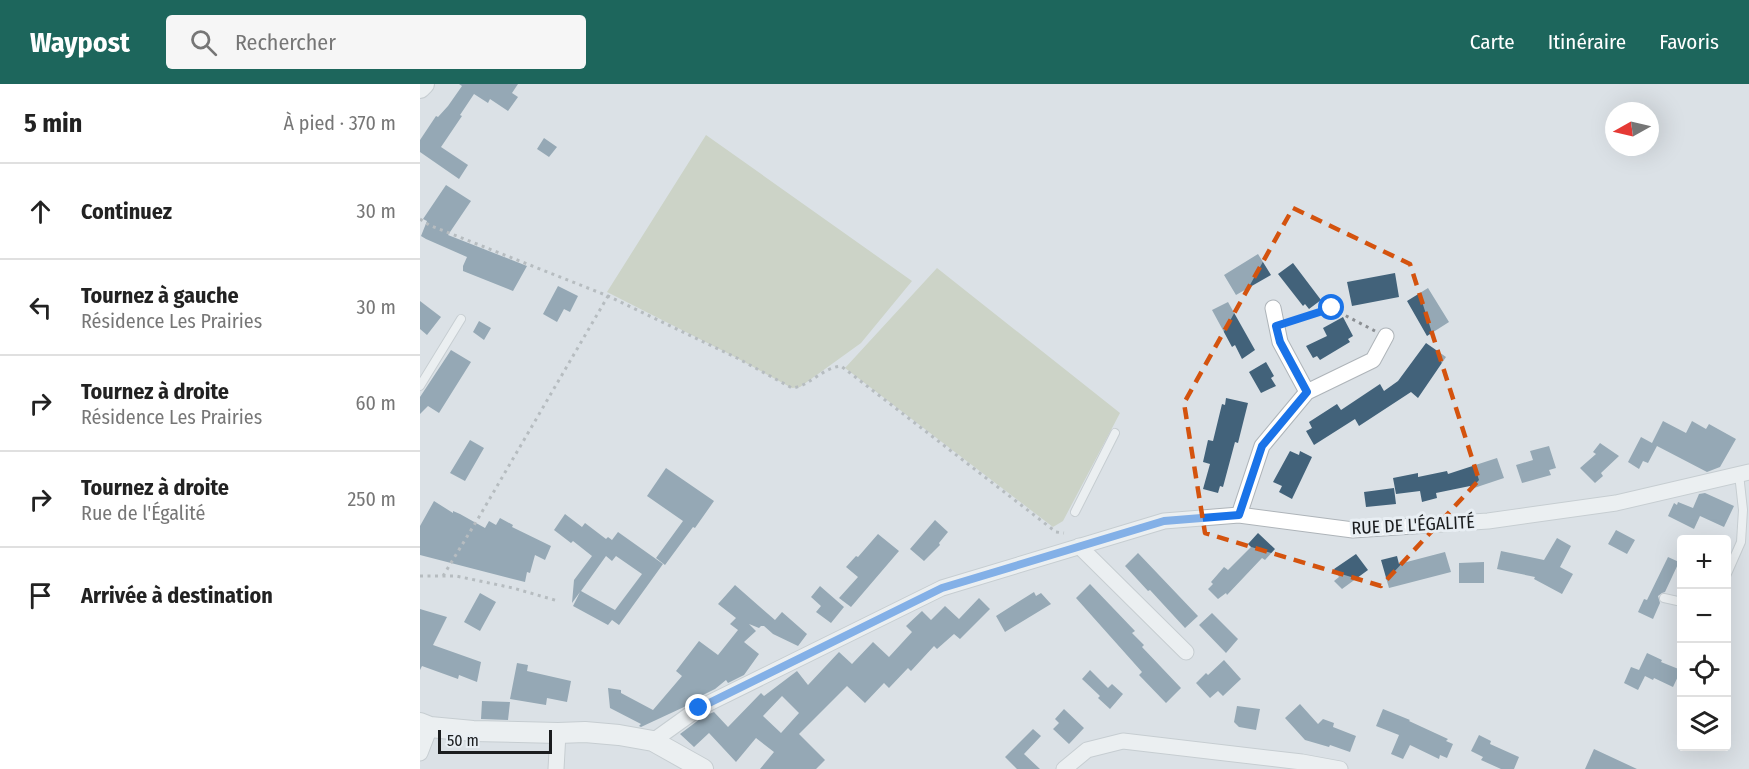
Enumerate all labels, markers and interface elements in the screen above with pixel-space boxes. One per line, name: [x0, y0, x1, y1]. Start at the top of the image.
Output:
search box: [166, 15, 586, 69]
text: Waypost: [30, 26, 130, 59]
icon: search: [187, 26, 220, 59]
text: Rechercher: [235, 29, 336, 56]
text: Carte: [1470, 29, 1515, 55]
text: Itinéraire: [1548, 29, 1626, 55]
text: Favoris: [1659, 29, 1719, 55]
north arrow: [1605, 102, 1659, 156]
text: 5 min: [24, 108, 82, 139]
text: À pied · 370 m: [284, 111, 396, 135]
icon: ahead: [24, 195, 57, 228]
text: Continuez: [81, 198, 172, 225]
text: 30 m: [356, 199, 396, 223]
text: Tournez à gauche: [81, 282, 239, 309]
icon: left: [24, 291, 57, 324]
route start: [1318, 294, 1344, 320]
text: 30 m: [356, 295, 396, 319]
text: Résidence Les Prairies: [81, 309, 262, 333]
text: Tournez à droite: [81, 378, 229, 405]
icon: right: [24, 387, 57, 420]
text: 60 m: [356, 391, 396, 415]
text: Résidence Les Prairies: [81, 405, 262, 429]
text: Tournez à droite: [81, 474, 229, 501]
icon: right: [24, 483, 57, 516]
text: 250 m: [348, 487, 396, 511]
text: Rue de l'Égalité: [81, 501, 205, 525]
street label: RUE DE L'ÉGALITÉ: [1351, 510, 1475, 539]
map controls: [1677, 535, 1731, 751]
button: +: [1677, 535, 1731, 589]
icon: arrive: [24, 579, 57, 612]
text: Arrivée à destination: [81, 582, 273, 609]
button: −: [1677, 589, 1731, 643]
button: locate: [1677, 643, 1731, 697]
route end: [685, 694, 711, 720]
button: layers: [1677, 697, 1731, 751]
scale bar: [438, 727, 552, 754]
text: 50 m: [447, 731, 479, 750]

